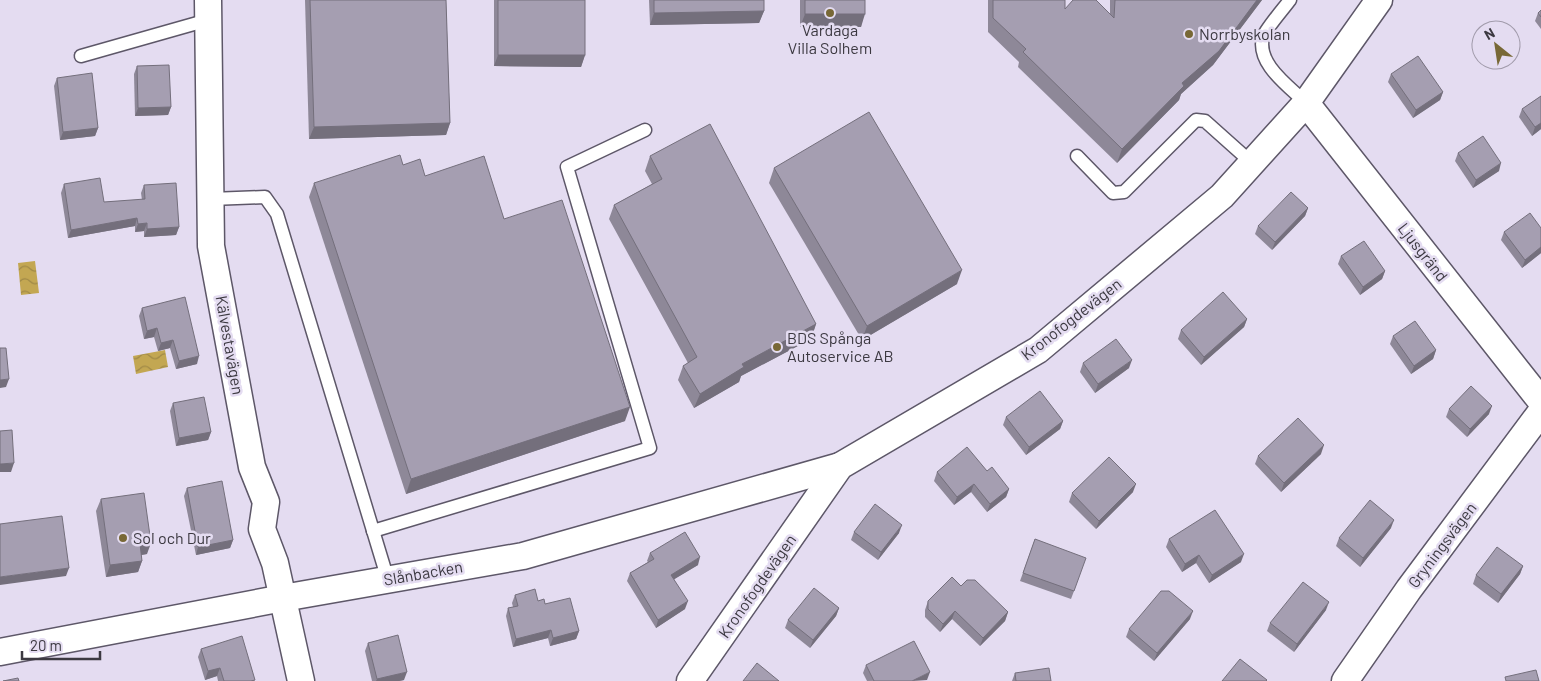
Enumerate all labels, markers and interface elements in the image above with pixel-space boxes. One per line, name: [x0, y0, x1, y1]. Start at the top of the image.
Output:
marker: Vardaga Villa Solhem: [824, 7, 836, 19]
place label: Vardaga Villa Solhem: [788, 20, 872, 57]
north arrow: [1471, 20, 1521, 70]
place label: Norrbyskolan: [1199, 24, 1290, 43]
text: N: [1481, 24, 1498, 43]
marker: Norrbyskolan: [1183, 28, 1195, 40]
street label: Ljusgränd: [1395, 219, 1452, 285]
street label: Kronofogdevägen: [1017, 274, 1125, 364]
street label: Kälvestavägen: [212, 294, 249, 396]
place label: BDS Spånga Autoservice AB: [787, 328, 894, 365]
marker: BDS Spånga Autoservice AB: [771, 341, 783, 353]
street label: Gryningsvägen: [1403, 498, 1480, 591]
place label: Sol och Dur: [133, 528, 211, 547]
street label: Kronofogdevägen: [714, 530, 799, 641]
marker: Sol och Dur: [117, 532, 129, 544]
street label: Slånbacken: [382, 556, 464, 589]
scale bar: [22, 628, 100, 660]
text: 20 m: [30, 636, 62, 654]

